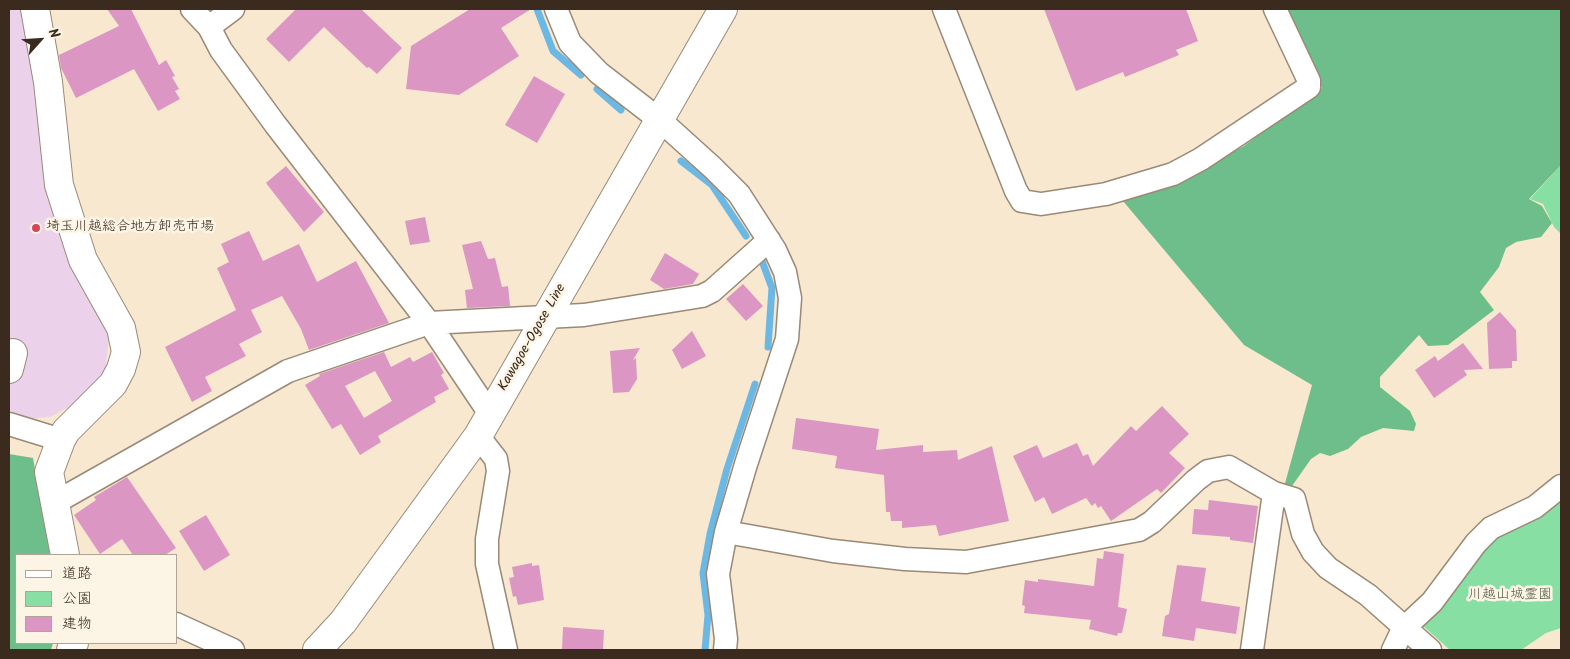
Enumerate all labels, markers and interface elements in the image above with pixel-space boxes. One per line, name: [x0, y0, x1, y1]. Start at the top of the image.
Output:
north arrow: [15, 15, 65, 65]
text: N: [42, 25, 65, 42]
place label: 埼玉川越総合地方卸売市場: [46, 220, 214, 236]
marker: 埼玉川越総合地方卸売市場: [30, 222, 42, 234]
street label: Kawagoe-Ogose Line: [496, 282, 570, 394]
legend: [15, 554, 178, 644]
text: 道路: [62, 562, 92, 586]
text: 公園: [62, 587, 92, 611]
park label: 川越山城霊園: [1468, 588, 1552, 604]
text: 建物: [62, 612, 92, 636]

